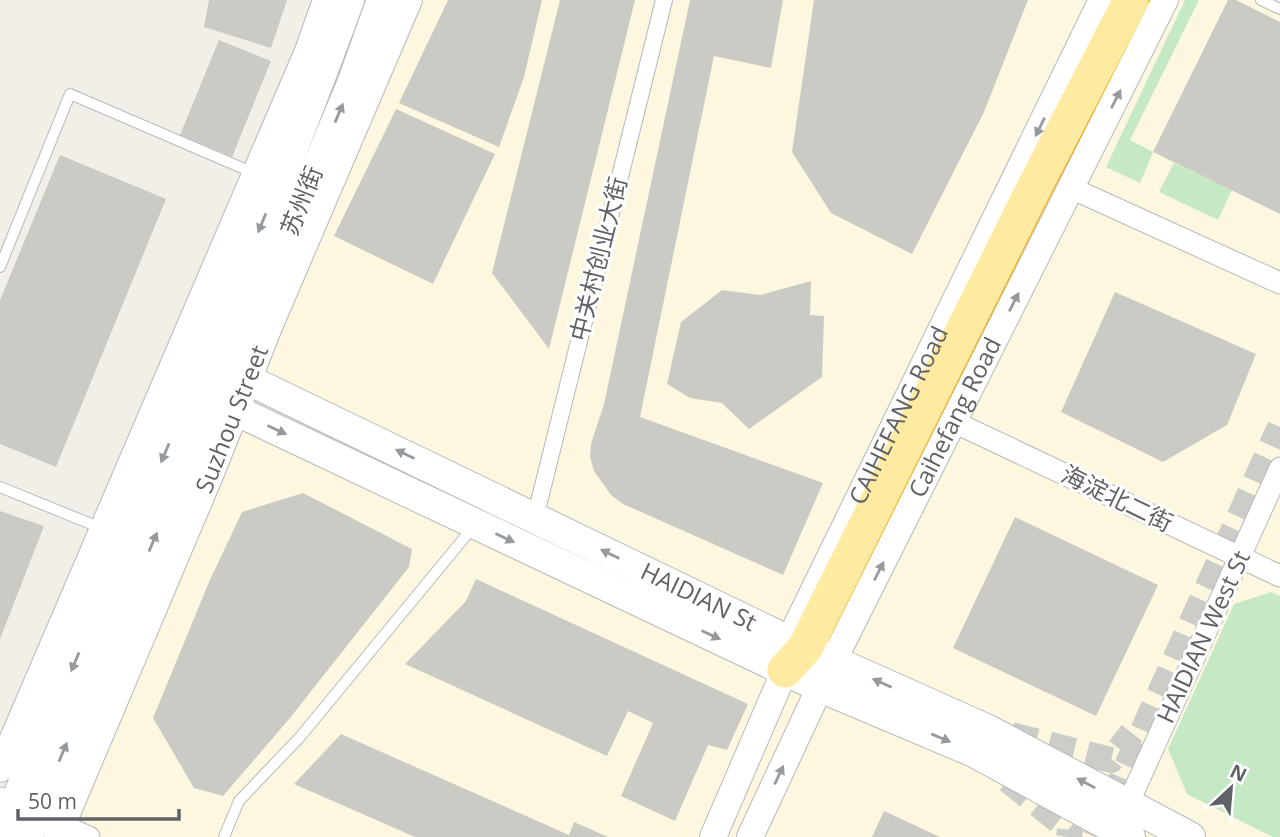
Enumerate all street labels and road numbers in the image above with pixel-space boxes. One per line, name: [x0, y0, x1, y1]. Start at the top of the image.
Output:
street label: 苏州街: [272, 161, 329, 240]
street label: 中关村创业大街: [561, 173, 634, 344]
street label: CAIHEFANG Road: [840, 320, 955, 510]
street label: Caihefang Road: [900, 331, 1008, 503]
street label: Suzhou Street: [186, 340, 275, 498]
street label: 海淀北二街: [1056, 457, 1179, 539]
street label: HAIDIAN West St: [1148, 545, 1257, 728]
street label: HAIDIAN St: [636, 554, 763, 638]

